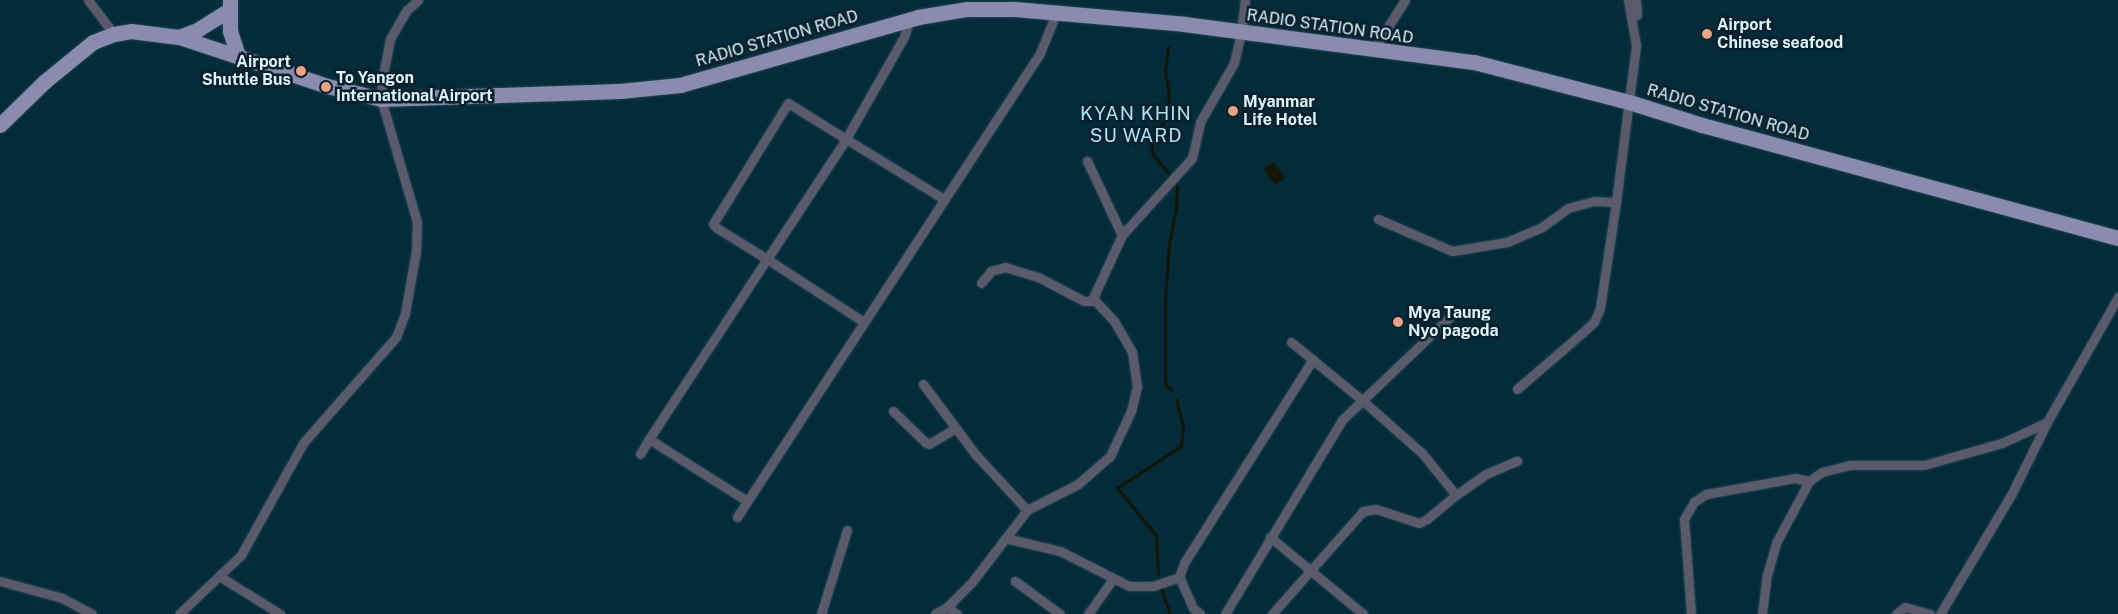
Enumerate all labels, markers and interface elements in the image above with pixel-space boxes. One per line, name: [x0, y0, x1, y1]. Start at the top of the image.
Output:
street label: RADIO STATION ROAD: [1245, 6, 1415, 48]
street label: RADIO STATION ROAD: [694, 7, 860, 71]
place label: Airport Chinese seafood: [1717, 15, 1843, 53]
marker: Airport Chinese seafood: [1701, 28, 1713, 40]
place label: Airport Shuttle Bus: [202, 52, 291, 90]
marker: Airport Shuttle Bus: [295, 65, 307, 77]
place label: To Yangon International Airport: [336, 68, 493, 106]
marker: To Yangon International Airport: [320, 81, 332, 93]
street label: RADIO STATION ROAD: [1645, 81, 1811, 145]
place label: Myanmar Life Hotel: [1243, 92, 1318, 130]
district label: KYAN KHIN SU WARD: [1079, 103, 1193, 147]
marker: Myanmar Life Hotel: [1227, 105, 1239, 117]
place label: Mya Taung Nyo pagoda: [1408, 303, 1499, 341]
marker: Mya Taung Nyo pagoda: [1392, 316, 1404, 328]

